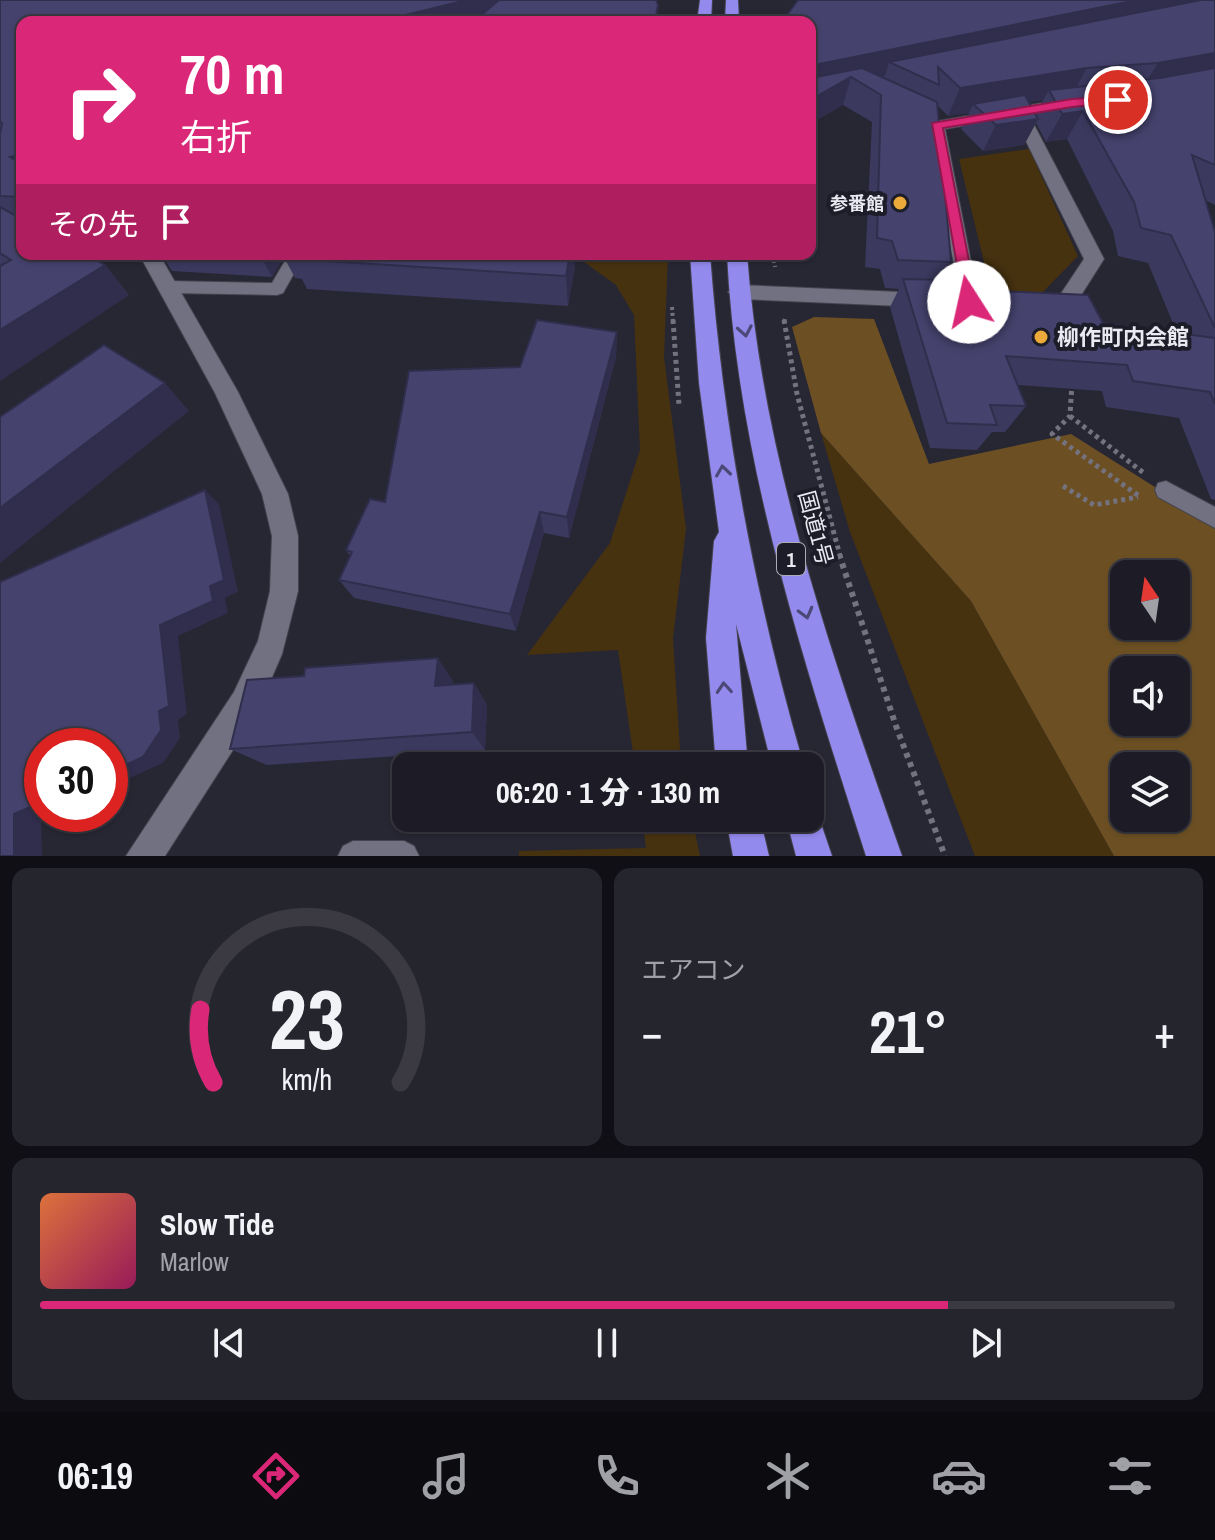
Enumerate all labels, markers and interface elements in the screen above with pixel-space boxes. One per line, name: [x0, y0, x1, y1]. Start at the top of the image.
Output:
text: 70 m: [180, 36, 285, 111]
icon: right: [48, 48, 152, 152]
pin: [1084, 66, 1152, 134]
icon: arrive: [1096, 78, 1140, 122]
text: 右折: [180, 113, 252, 161]
place label: 参番館: [830, 191, 884, 216]
marker: 参番館: [891, 194, 909, 212]
icon: arrive: [154, 200, 198, 244]
text: その先: [48, 204, 138, 244]
position arrow: [927, 260, 1011, 344]
place label: 柳作町内会館: [1057, 322, 1189, 352]
one-way arrow: [736, 325, 753, 338]
marker: 柳作町内会館: [1032, 328, 1050, 346]
one-way arrow: [716, 464, 733, 478]
street label: 国道1号: [792, 487, 840, 569]
road number: 1: [777, 543, 805, 575]
north arrow: [1110, 560, 1190, 640]
map controls: [1110, 560, 1190, 832]
one-way arrow: [797, 605, 813, 619]
button: sound: [1110, 656, 1190, 736]
one-way arrow: [716, 682, 733, 695]
speed limit sign: 30: [24, 728, 128, 832]
button: layers: [1110, 752, 1190, 832]
text: 06:20 · 1 分 · 130 m: [496, 772, 720, 812]
text: エアコン: [642, 952, 746, 987]
text: 23: [269, 963, 345, 1075]
text: 21°: [869, 991, 948, 1072]
text: −: [642, 1002, 663, 1062]
text: +: [1154, 1002, 1175, 1062]
text: km/h: [281, 1060, 332, 1099]
text: Slow Tide: [160, 1204, 274, 1244]
text: Marlow: [160, 1244, 229, 1279]
icon: previous: [207, 1321, 251, 1365]
icon: pause: [585, 1321, 629, 1365]
icon: next: [964, 1321, 1008, 1365]
icon: directions: [248, 1448, 304, 1504]
icon: music: [418, 1448, 474, 1504]
icon: phone: [589, 1448, 645, 1504]
icon: climate: [760, 1448, 816, 1504]
icon: car: [931, 1448, 987, 1504]
icon: filters: [1102, 1448, 1158, 1504]
text: 06:19: [57, 1452, 133, 1500]

